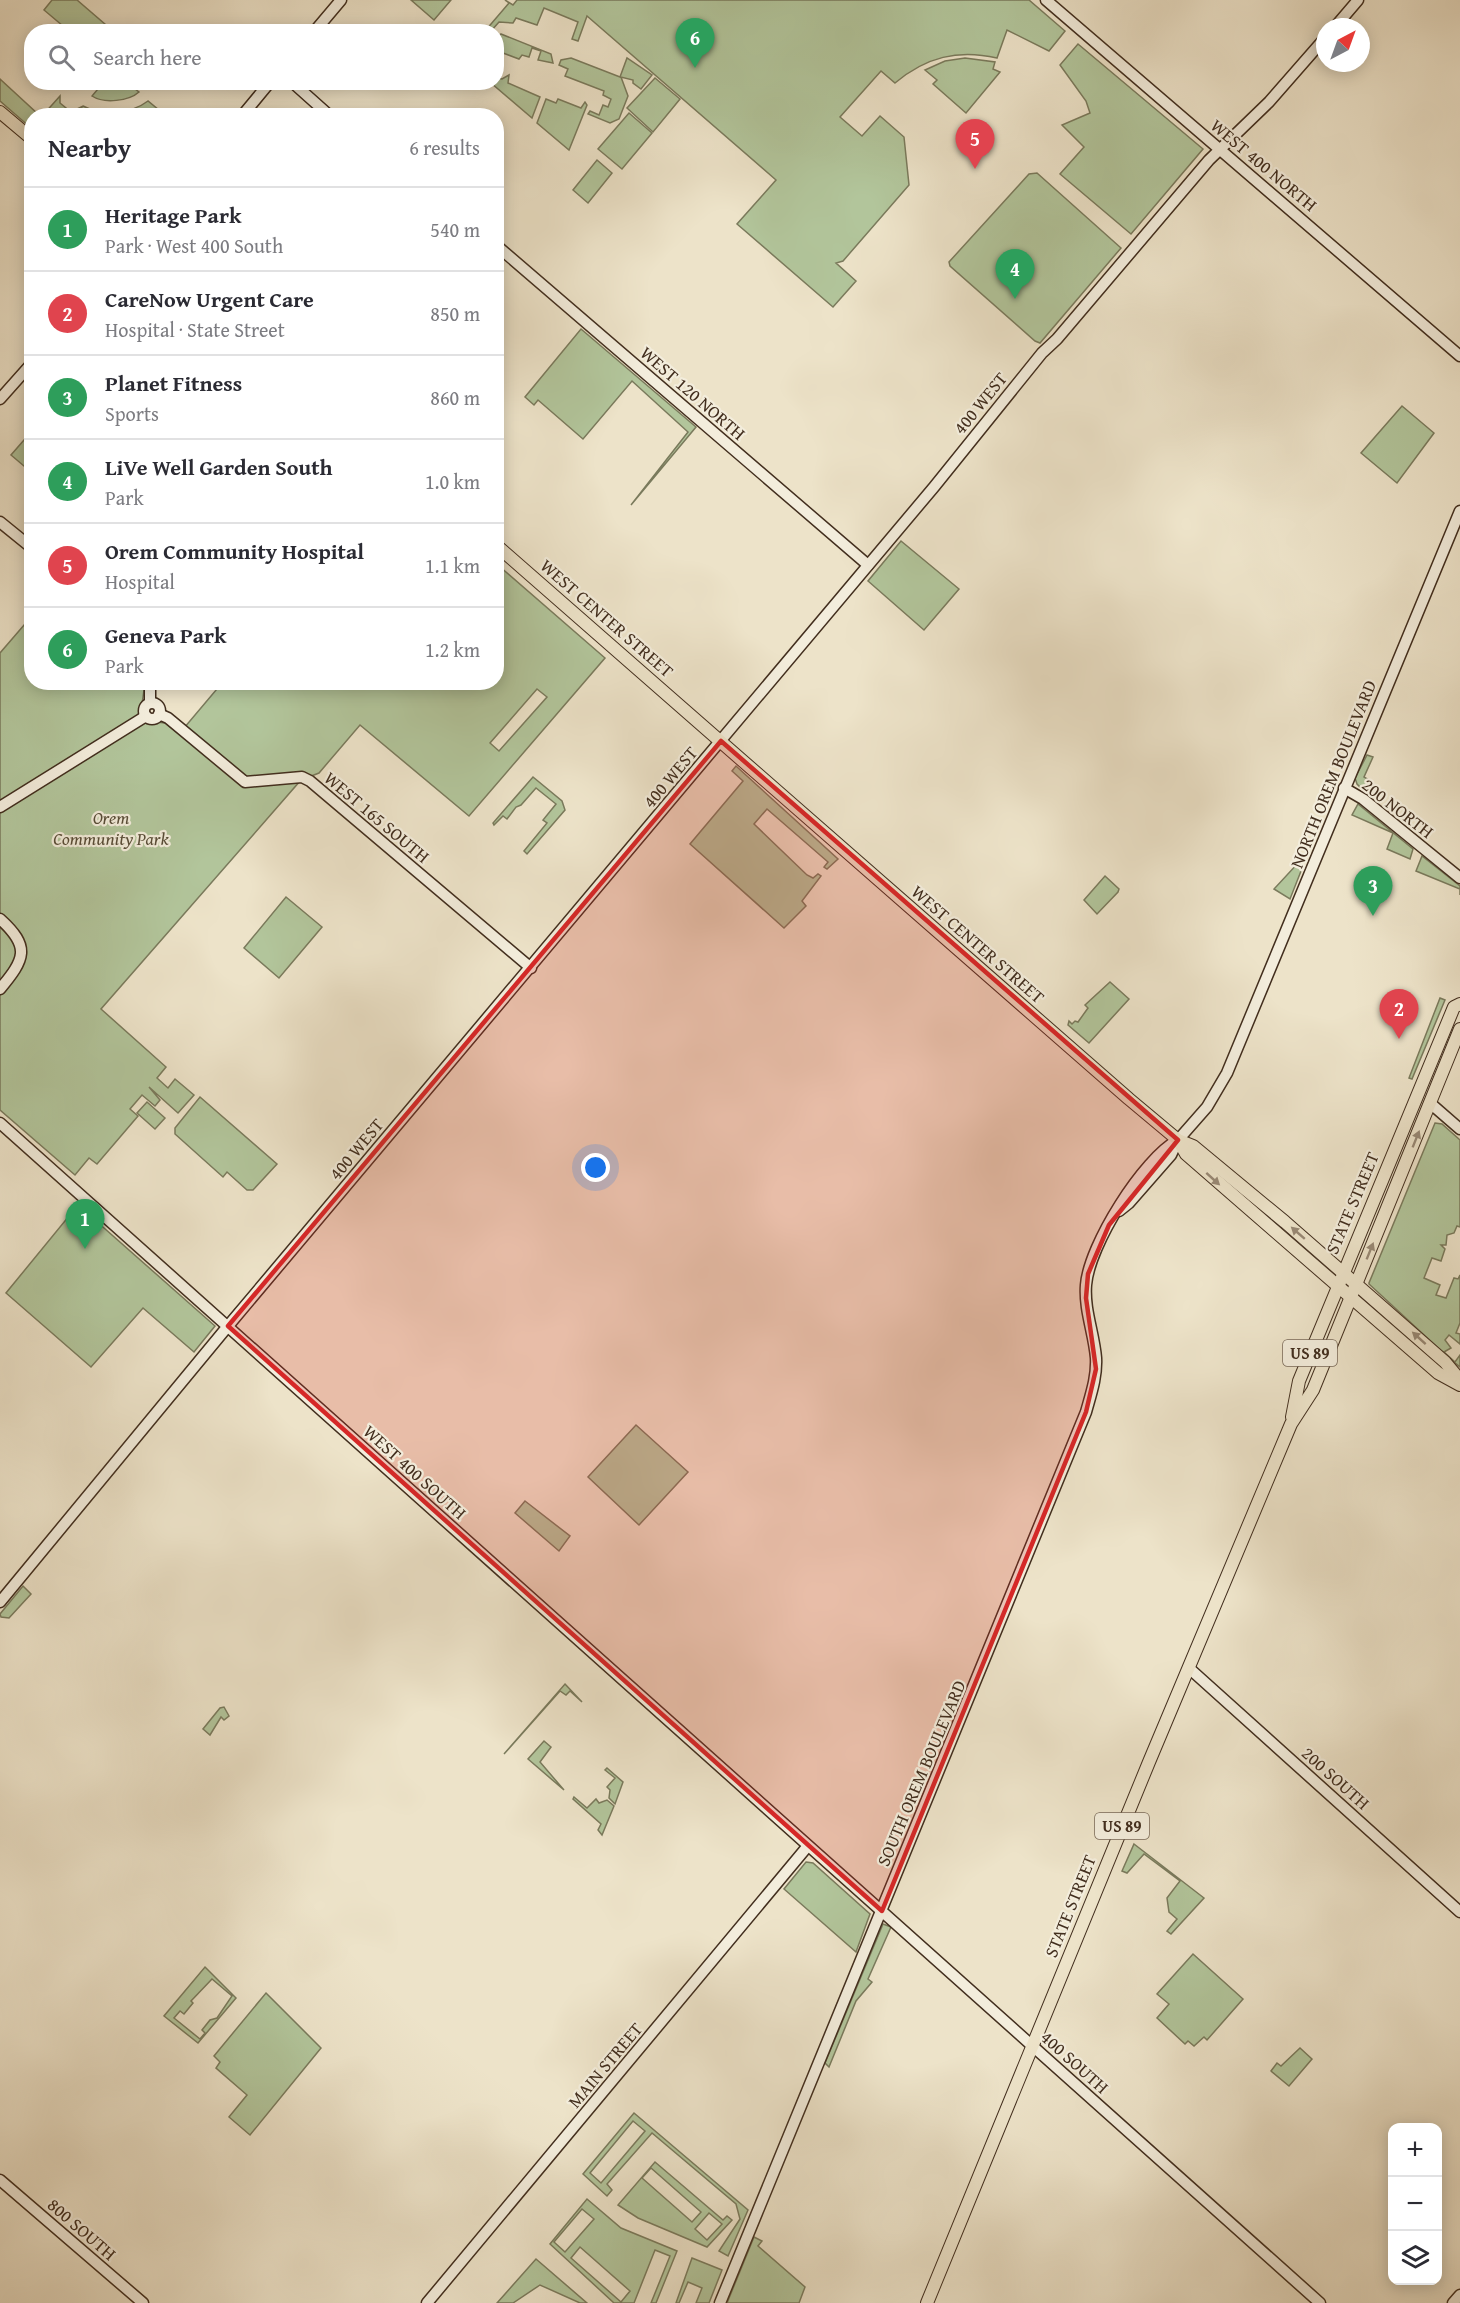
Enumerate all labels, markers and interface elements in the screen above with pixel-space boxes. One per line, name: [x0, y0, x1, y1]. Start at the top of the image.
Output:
north arrow: [1316, 18, 1370, 72]
pin: 6: [676, 19, 714, 68]
search box: [24, 24, 504, 90]
icon: search: [45, 41, 78, 74]
text: Search here: [93, 41, 202, 73]
street label: WEST 400 NORTH: [1205, 112, 1323, 218]
pin: 5: [956, 120, 994, 169]
text: Nearby: [48, 128, 131, 167]
text: 6 results: [409, 133, 480, 162]
text: Heritage Park: [105, 199, 242, 231]
text: 1: [62, 215, 73, 244]
text: 540 m: [430, 215, 480, 244]
text: Park · West 400 South: [105, 231, 283, 260]
pin: 4: [996, 250, 1034, 299]
text: CareNow Urgent Care: [105, 283, 314, 315]
text: 2: [62, 299, 73, 328]
text: 850 m: [430, 299, 480, 328]
text: Hospital · State Street: [105, 315, 285, 344]
street label: WEST 120 NORTH: [634, 340, 752, 447]
street label: 400 WEST: [946, 366, 1014, 440]
text: Planet Fitness: [105, 367, 242, 399]
text: 3: [62, 383, 73, 412]
text: 860 m: [430, 383, 480, 412]
text: Sports: [105, 399, 159, 428]
text: LiVe Well Garden South: [105, 451, 333, 483]
text: 4: [62, 467, 73, 496]
text: 1.0 km: [425, 467, 480, 496]
text: Park: [105, 483, 144, 512]
text: Orem Community Hospital: [105, 535, 364, 567]
text: 5: [62, 551, 73, 580]
text: 1.1 km: [425, 551, 480, 580]
street label: WEST CENTER STREET: [534, 552, 680, 684]
text: Hospital: [105, 567, 175, 596]
text: Geneva Park: [105, 619, 227, 651]
text: 6: [62, 635, 73, 664]
text: 1.2 km: [425, 635, 480, 664]
text: Park: [105, 651, 144, 680]
street label: NORTH OREM BOULEVARD: [1283, 676, 1383, 872]
street label: 400 WEST: [636, 740, 704, 814]
street label: WEST 165 SOUTH: [318, 765, 436, 869]
street label: 200 NORTH: [1356, 771, 1440, 845]
park label: Orem Community Park: [53, 804, 170, 852]
pin: 3: [1354, 866, 1392, 916]
street label: WEST CENTER STREET: [905, 878, 1051, 1010]
pin: 2: [1380, 990, 1418, 1039]
street label: 400 WEST: [322, 1112, 390, 1186]
one-way arrow: [1411, 1130, 1421, 1148]
street label: STATE STREET: [1318, 1148, 1386, 1258]
your location: [581, 1153, 610, 1182]
one-way arrow: [1205, 1172, 1220, 1185]
pin: 1: [66, 1200, 104, 1249]
one-way arrow: [1291, 1227, 1306, 1240]
one-way arrow: [1366, 1242, 1375, 1260]
one-way arrow: [1412, 1332, 1427, 1345]
road number: US 89: [1283, 1340, 1337, 1366]
street label: WEST 400 SOUTH: [357, 1418, 473, 1526]
street label: SOUTH OREM BOULEVARD: [870, 1676, 972, 1870]
street label: 200 SOUTH: [1296, 1740, 1376, 1816]
road number: US 89: [1095, 1813, 1149, 1839]
street label: STATE STREET: [1037, 1851, 1103, 1961]
street label: MAIN STREET: [561, 2016, 649, 2114]
street label: 400 SOUTH: [1035, 2024, 1115, 2100]
map controls: [1388, 2123, 1442, 2285]
button: +: [1388, 2123, 1442, 2177]
button: −: [1388, 2177, 1442, 2231]
street label: 800 SOUTH: [42, 2191, 122, 2267]
button: layers: [1388, 2231, 1442, 2285]

